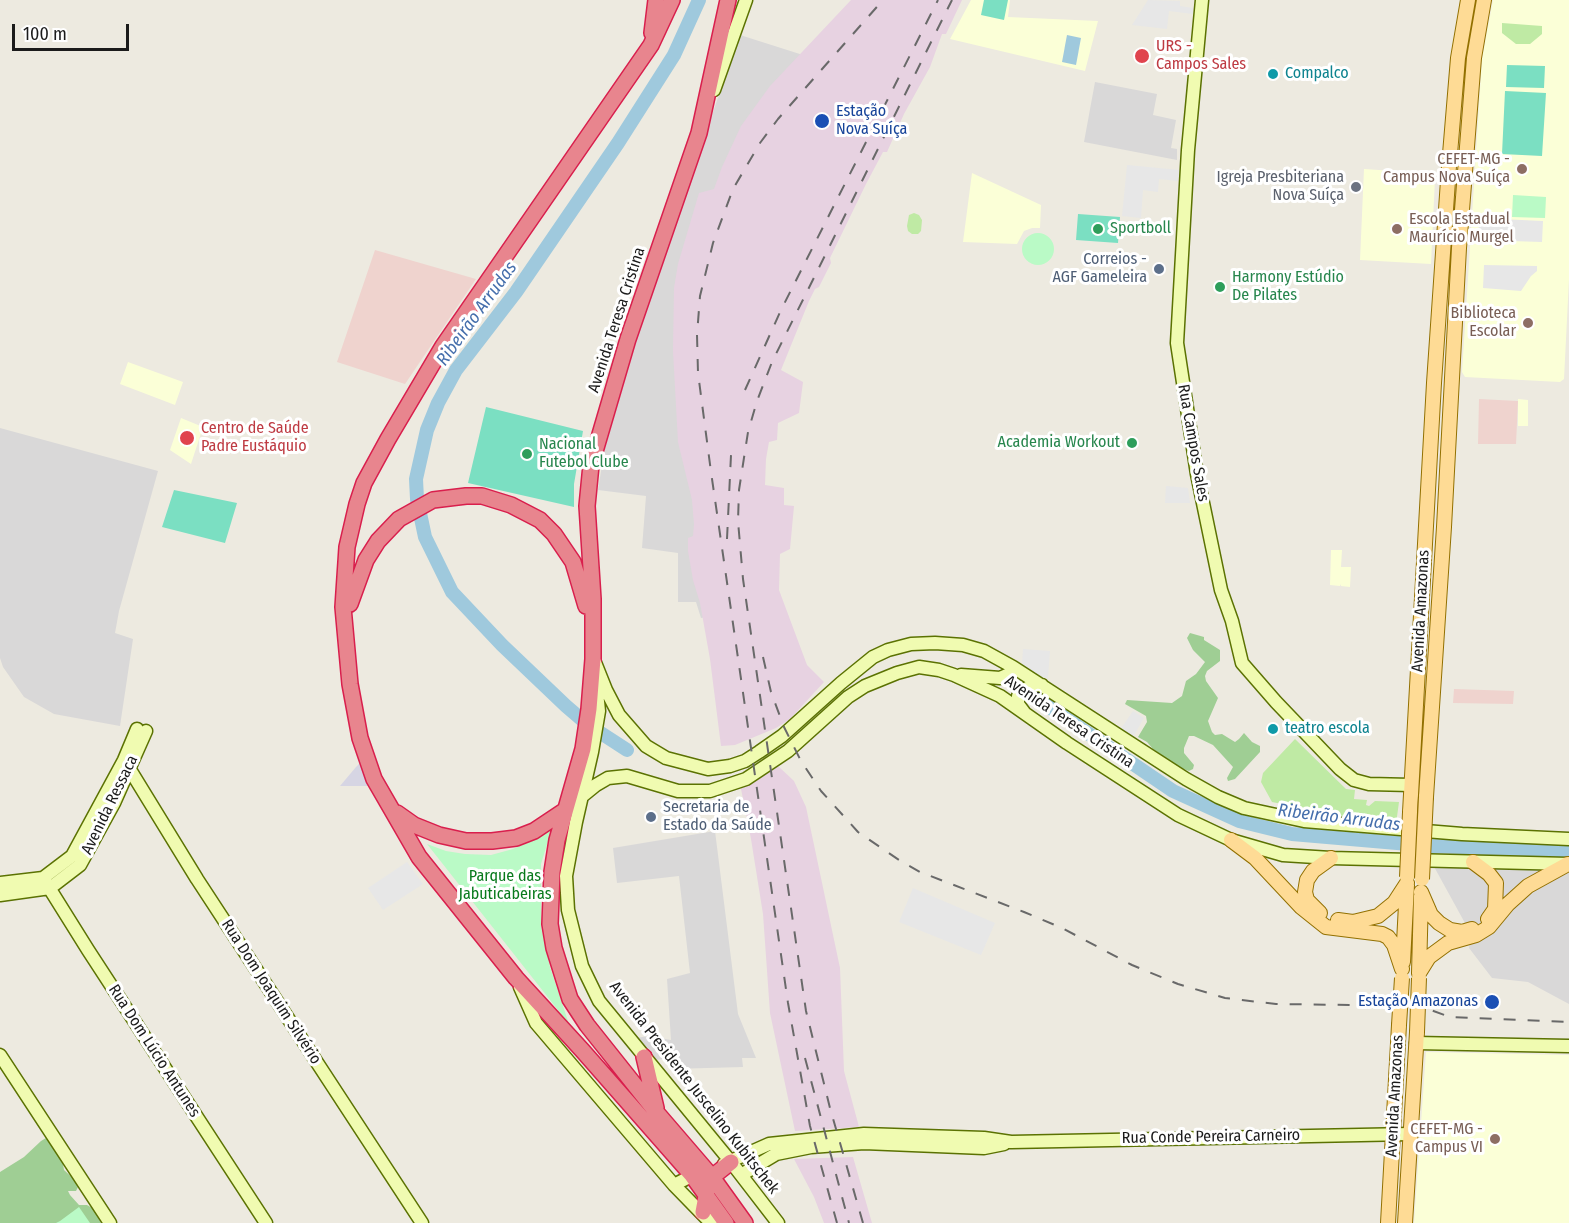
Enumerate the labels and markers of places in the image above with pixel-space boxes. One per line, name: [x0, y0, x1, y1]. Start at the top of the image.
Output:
place label: URS - Campos Sales: [1156, 37, 1246, 75]
marker: URS - Campos Sales: [1133, 47, 1151, 65]
place label: Compalco: [1285, 64, 1349, 84]
marker: Compalco: [1266, 67, 1280, 81]
place label: Estação Nova Suíça: [836, 102, 907, 140]
marker: Estação Nova Suíça: [813, 112, 831, 130]
place label: CEFET-MG - Campus Nova Suíça: [1383, 150, 1510, 188]
marker: CEFET-MG - Campus Nova Suíça: [1515, 162, 1529, 176]
place label: Igreja Presbiteriana Nova Suíça: [1217, 168, 1344, 206]
marker: Igreja Presbiteriana Nova Suíça: [1349, 180, 1363, 194]
place label: Escola Estadual Maurício Murgel: [1409, 210, 1514, 248]
place label: Sportboll: [1110, 219, 1171, 239]
marker: Sportboll: [1091, 222, 1105, 236]
marker: Escola Estadual Maurício Murgel: [1390, 222, 1404, 236]
place label: Correios - AGF Gameleira: [1053, 250, 1147, 288]
marker: Correios - AGF Gameleira: [1152, 262, 1166, 276]
place label: Harmony Estúdio De Pilates: [1232, 268, 1344, 306]
marker: Harmony Estúdio De Pilates: [1213, 280, 1227, 294]
place label: Biblioteca Escolar: [1451, 304, 1516, 342]
marker: Biblioteca Escolar: [1521, 316, 1535, 330]
place label: Centro de Saúde Padre Eustáquio: [201, 419, 309, 457]
marker: Centro de Saúde Padre Eustáquio: [178, 429, 196, 447]
place label: Academia Workout: [997, 433, 1120, 453]
place label: Nacional Futebol Clube: [539, 435, 629, 473]
marker: Academia Workout: [1125, 436, 1139, 450]
marker: Nacional Futebol Clube: [520, 447, 534, 461]
place label: teatro escola: [1285, 719, 1370, 739]
marker: teatro escola: [1266, 722, 1280, 736]
place label: Secretaria de Estado da Saúde: [663, 798, 772, 836]
marker: Secretaria de Estado da Saúde: [644, 810, 658, 824]
place label: Estação Amazonas: [1358, 992, 1478, 1012]
marker: Estação Amazonas: [1483, 993, 1501, 1011]
place label: CEFET-MG - Campus VI: [1410, 1120, 1483, 1158]
marker: CEFET-MG - Campus VI: [1488, 1132, 1502, 1146]

